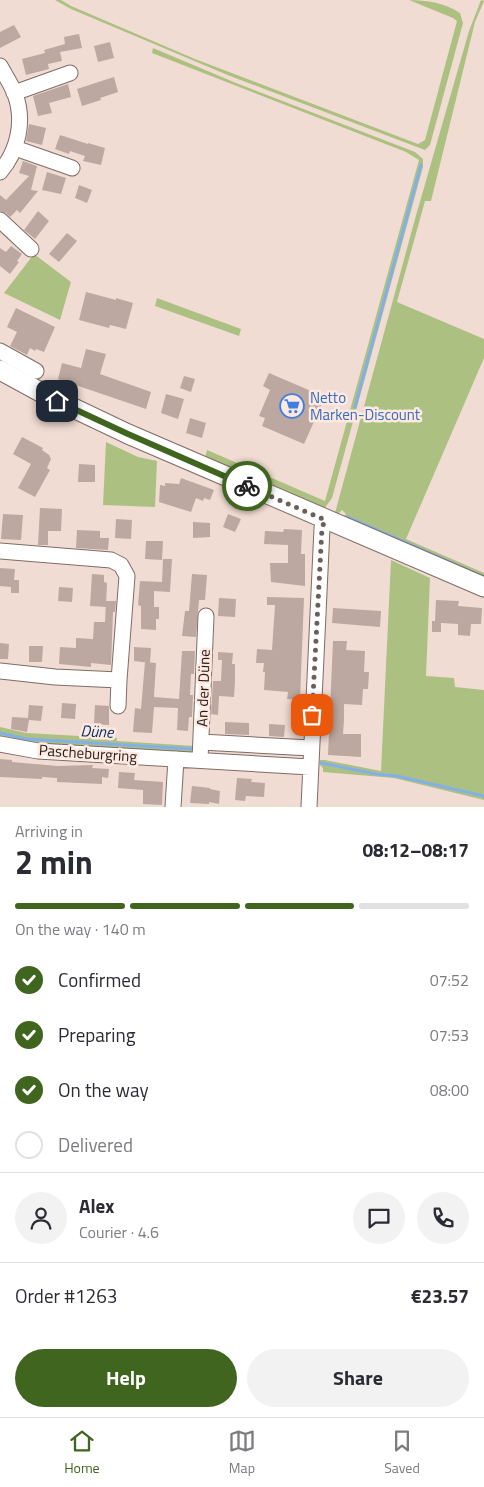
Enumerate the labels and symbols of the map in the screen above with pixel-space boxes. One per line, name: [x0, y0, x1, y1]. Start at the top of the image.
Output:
pin: [36, 380, 78, 422]
place label: Netto Marken-Discount: [310, 386, 421, 426]
supermarket icon: Netto Marken-Discount: [279, 393, 305, 419]
courier: [222, 461, 272, 511]
street label: An der Düne: [190, 649, 216, 727]
pin: [291, 694, 333, 736]
water label: Düne: [80, 718, 116, 744]
street label: Pascheburgring: [38, 738, 138, 768]

